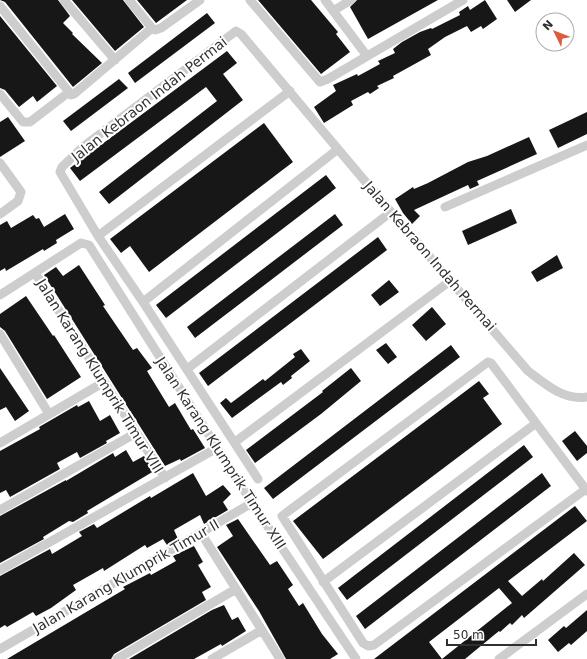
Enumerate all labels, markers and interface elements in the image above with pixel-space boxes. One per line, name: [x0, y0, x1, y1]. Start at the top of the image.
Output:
north arrow: [535, 12, 575, 52]
text: N: [540, 18, 556, 33]
street label: Jalan Kebraon Indah Permai: [67, 33, 230, 165]
street label: Jalan Kebraon Indah Permai: [360, 177, 499, 334]
street label: Jalan Karang Klumprik Timur VIII: [33, 275, 167, 476]
street label: Jalan Karang Klumprik Timur XIII: [152, 353, 289, 552]
street label: Jalan Karang Klumprik Timur II: [29, 516, 222, 636]
scale bar: [447, 621, 536, 647]
text: 50 m: [453, 628, 484, 642]

